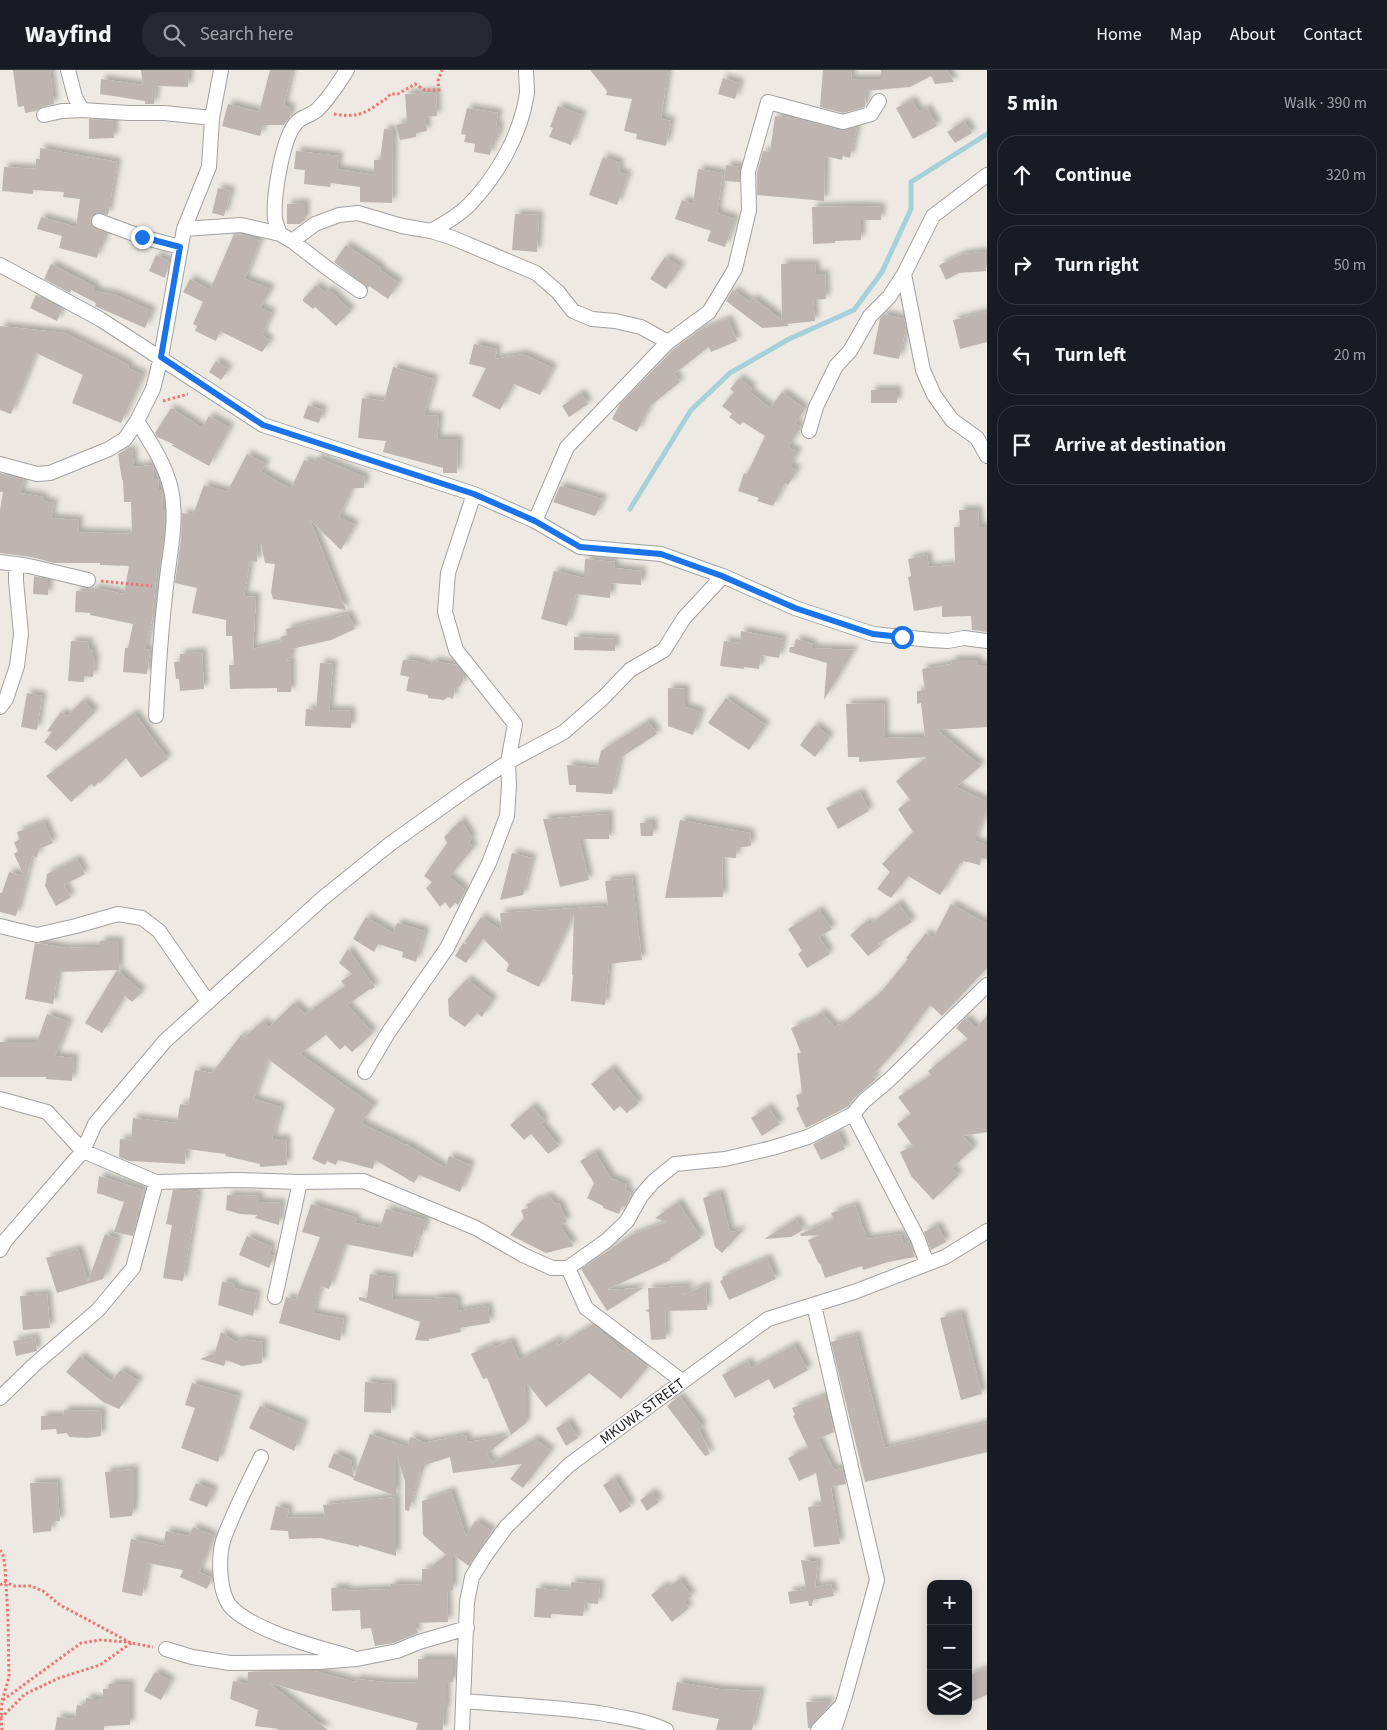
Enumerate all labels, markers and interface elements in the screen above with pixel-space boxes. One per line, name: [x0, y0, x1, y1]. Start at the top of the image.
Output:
search box: [142, 12, 492, 57]
text: Wayfind: [25, 17, 112, 52]
icon: search: [160, 21, 188, 49]
text: Search here: [200, 21, 293, 48]
text: Home: [1096, 22, 1142, 47]
text: Map: [1170, 22, 1202, 47]
text: About: [1230, 22, 1275, 47]
text: Contact: [1303, 22, 1362, 47]
text: 5 min: [1007, 88, 1058, 118]
text: Walk · 390 m: [1284, 92, 1367, 114]
icon: ahead: [1008, 161, 1036, 189]
text: Continue: [1055, 162, 1132, 189]
text: 320 m: [1326, 164, 1366, 186]
route end: [131, 226, 154, 249]
icon: right: [1008, 251, 1036, 279]
text: Turn right: [1055, 252, 1139, 279]
text: 50 m: [1334, 254, 1366, 276]
icon: left: [1008, 341, 1036, 369]
text: Turn left: [1055, 342, 1126, 369]
text: 20 m: [1334, 344, 1366, 366]
icon: arrive: [1008, 431, 1036, 459]
text: Arrive at destination: [1055, 432, 1226, 459]
route start: [891, 626, 914, 649]
street label: MKUWA STREET: [596, 1373, 689, 1449]
map controls: [927, 1580, 972, 1715]
button: +: [927, 1580, 972, 1625]
button: −: [927, 1625, 972, 1670]
button: layers: [927, 1670, 972, 1715]

